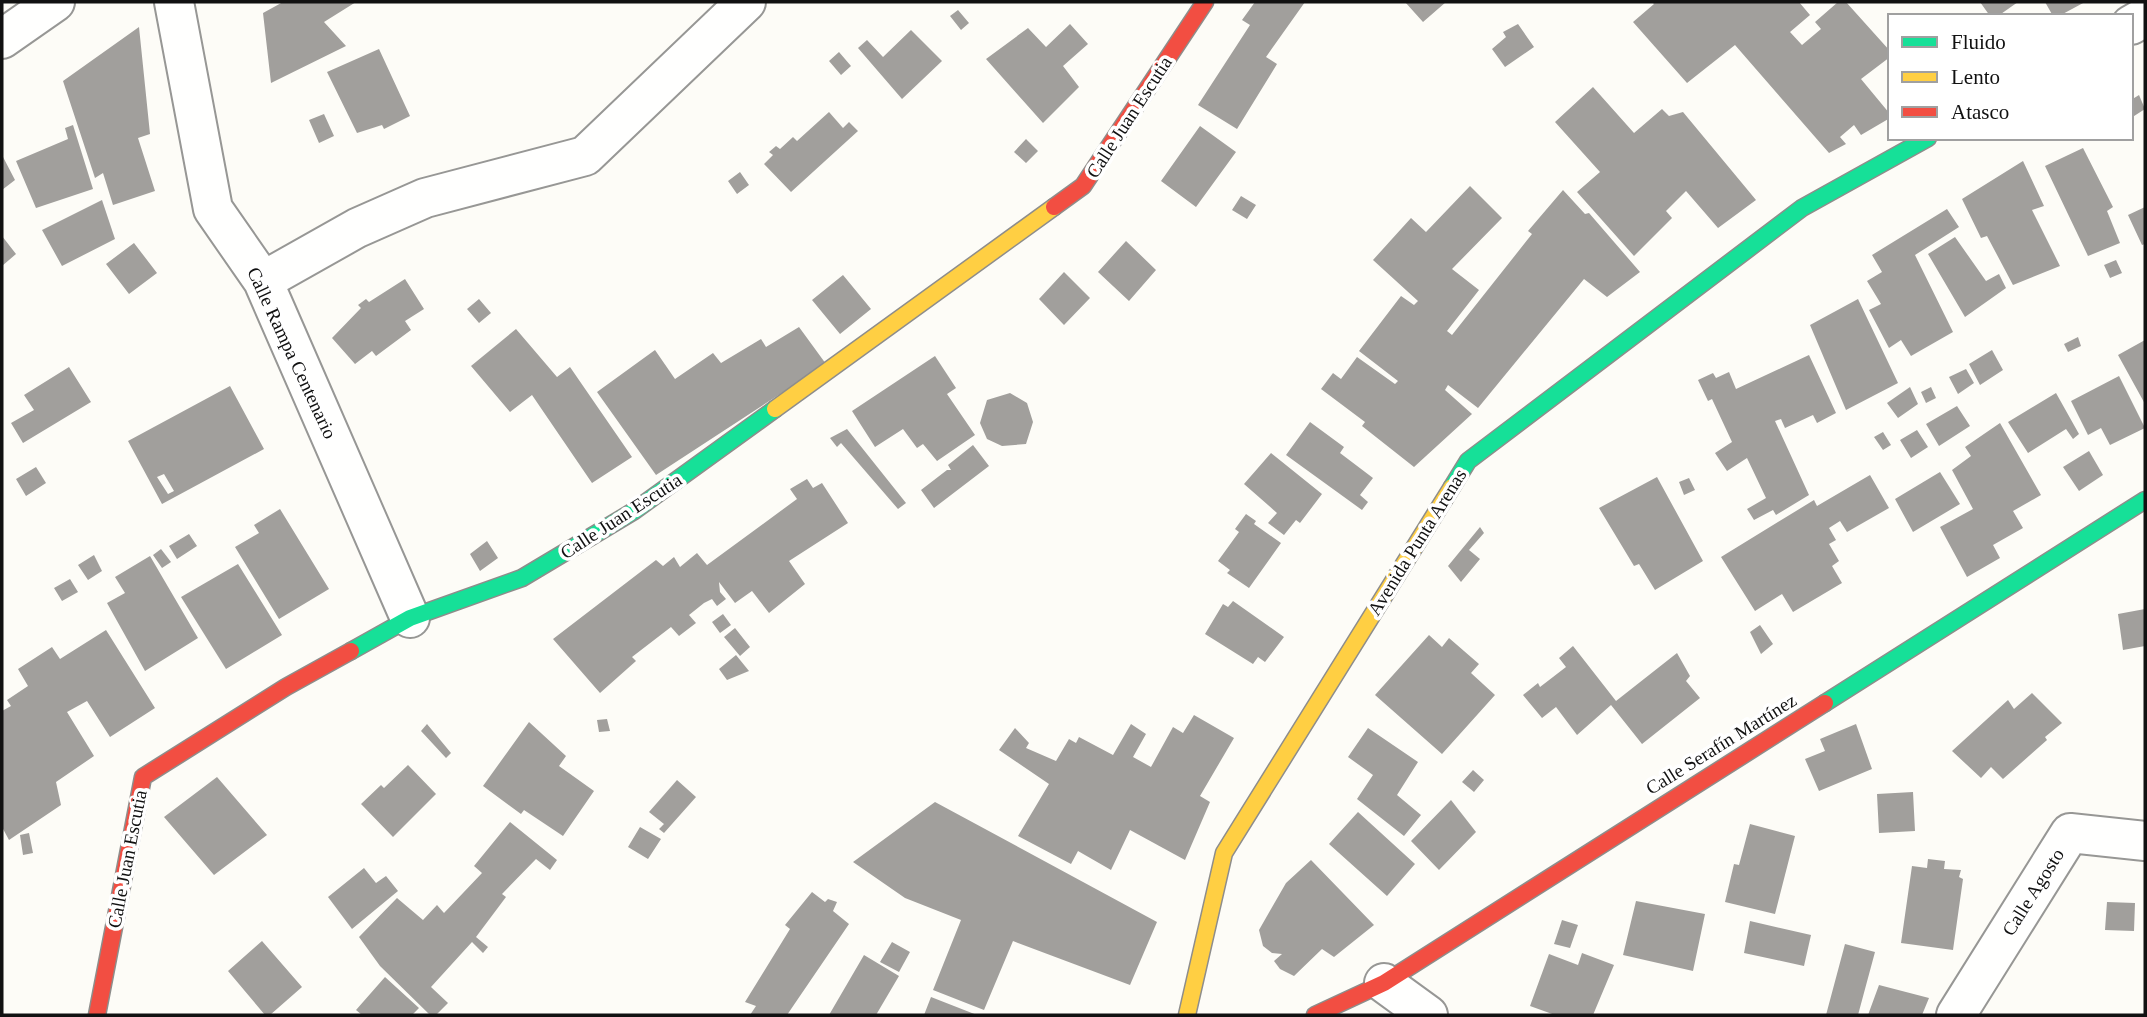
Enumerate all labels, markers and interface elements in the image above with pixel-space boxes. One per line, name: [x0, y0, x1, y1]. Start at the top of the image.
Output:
legend: [1888, 14, 2133, 140]
text: Fluido: [1951, 30, 2006, 54]
street label: Calle Juan Escutia: [1082, 52, 1176, 182]
text: Lento: [1951, 65, 2000, 89]
text: Atasco: [1951, 100, 2009, 124]
street label: Calle Rampa Centenario: [243, 264, 341, 442]
street label: Avenida Punta Arenas: [1363, 465, 1471, 619]
street label: Calle Juan Escutia: [556, 469, 686, 563]
street label: Calle Serafín Martínez: [1642, 689, 1800, 799]
street label: Calle Juan Escutia: [103, 788, 151, 930]
street label: Calle Agosto: [1998, 845, 2068, 939]

